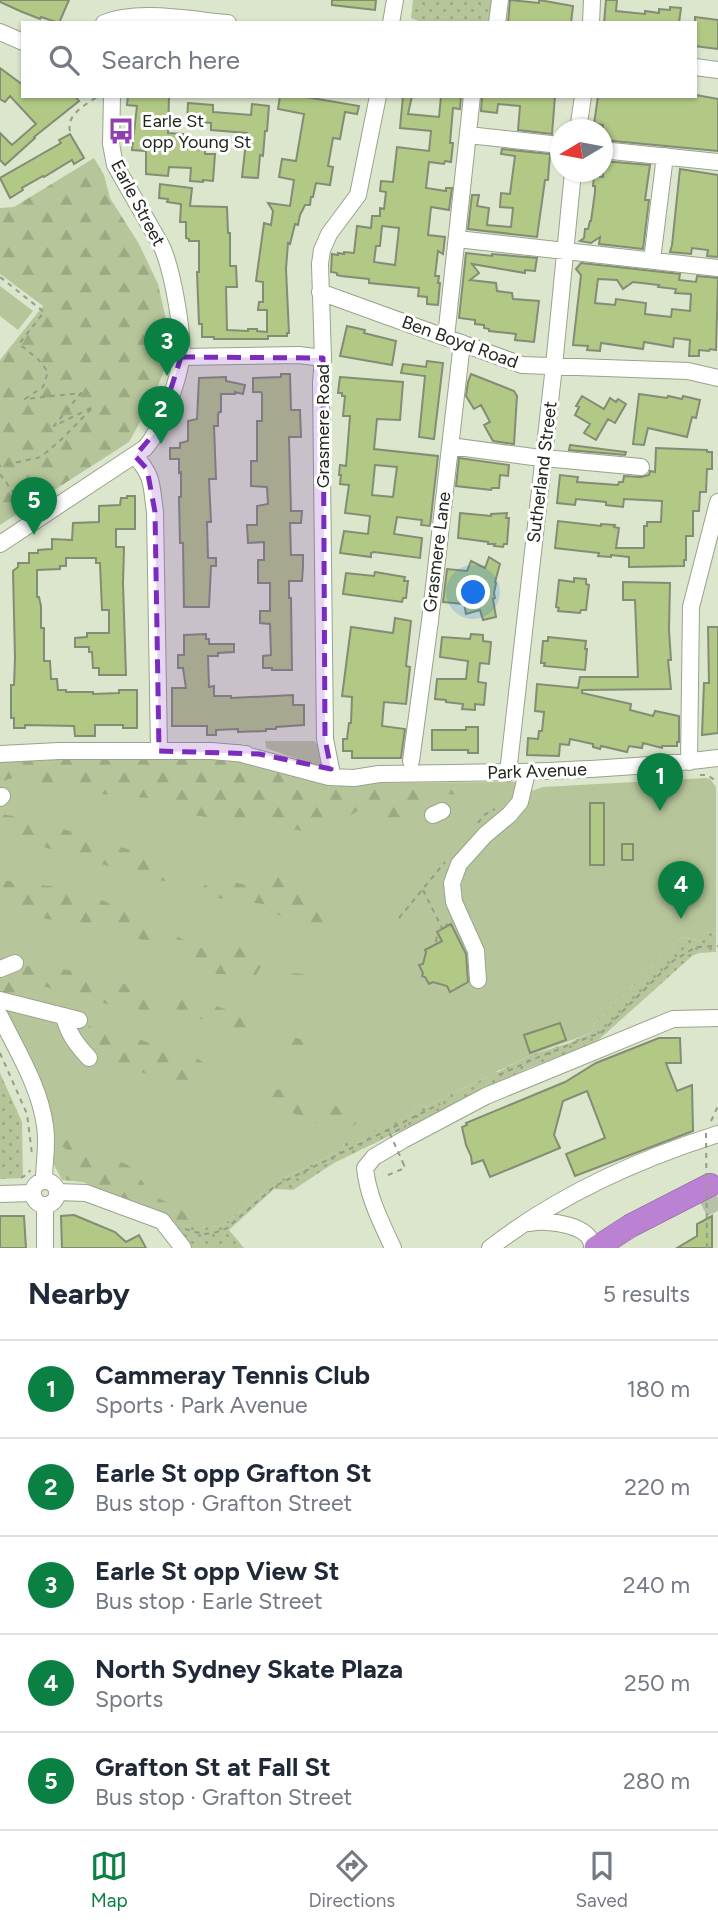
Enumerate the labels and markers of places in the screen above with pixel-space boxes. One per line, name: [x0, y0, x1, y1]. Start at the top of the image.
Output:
place label: Earle St opp Young St: [142, 110, 252, 153]
bus stop icon: Earle St opp Young St: [106, 116, 136, 146]
pin: 3: [144, 318, 190, 376]
pin: 2: [138, 386, 184, 444]
pin: 5: [11, 477, 57, 535]
pin: 1: [637, 753, 683, 811]
pin: 4: [658, 861, 704, 919]

